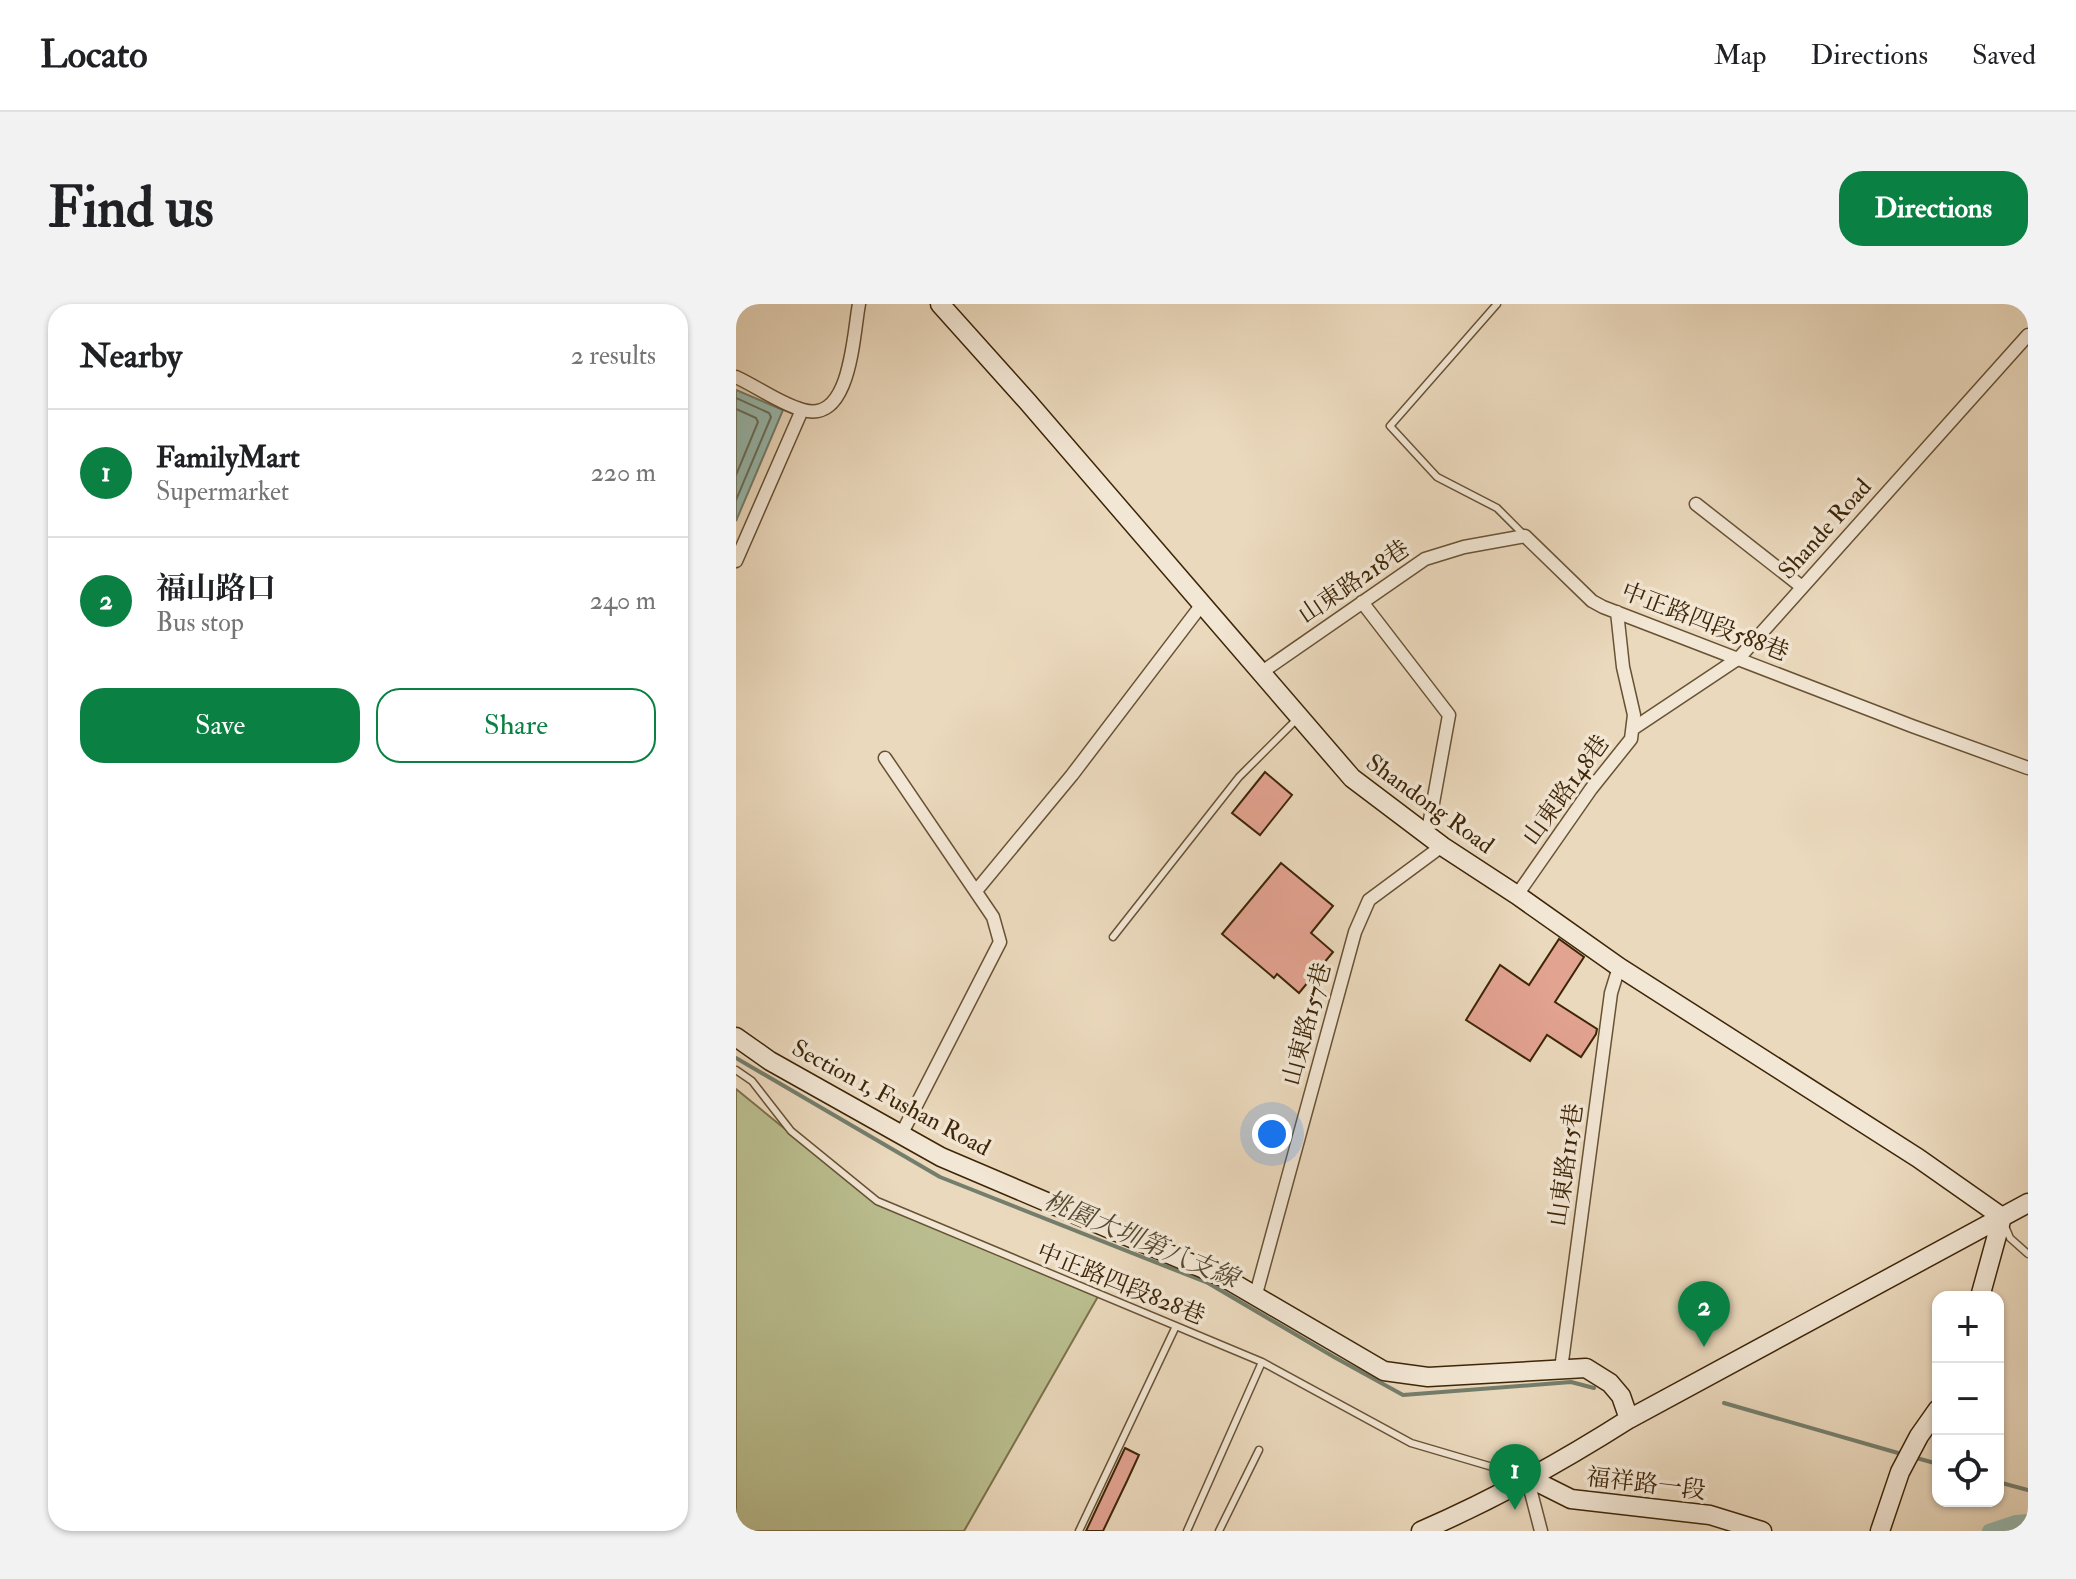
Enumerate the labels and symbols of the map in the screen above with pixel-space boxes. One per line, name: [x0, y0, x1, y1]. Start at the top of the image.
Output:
street label: Shande Road: [1772, 472, 1879, 586]
street label: 山東路218巷: [1292, 533, 1416, 631]
street label: 中正路四段588巷: [1617, 576, 1793, 668]
street label: 山東路148巷: [1516, 729, 1616, 851]
street label: Shandong Road: [1360, 747, 1500, 861]
street label: 山東路157巷: [1276, 959, 1338, 1089]
street label: Section 1, Fushan Road: [786, 1033, 996, 1164]
street label: 山東路115巷: [1542, 1102, 1590, 1228]
your location: [1252, 1114, 1292, 1154]
water label: 桃園大圳第八支線: [1039, 1185, 1246, 1297]
street label: 中正路四段828巷: [1032, 1236, 1210, 1332]
pin: 2: [1678, 1281, 1730, 1347]
pin: 1: [1489, 1444, 1541, 1510]
street label: 福祥路一段: [1585, 1461, 1707, 1507]

